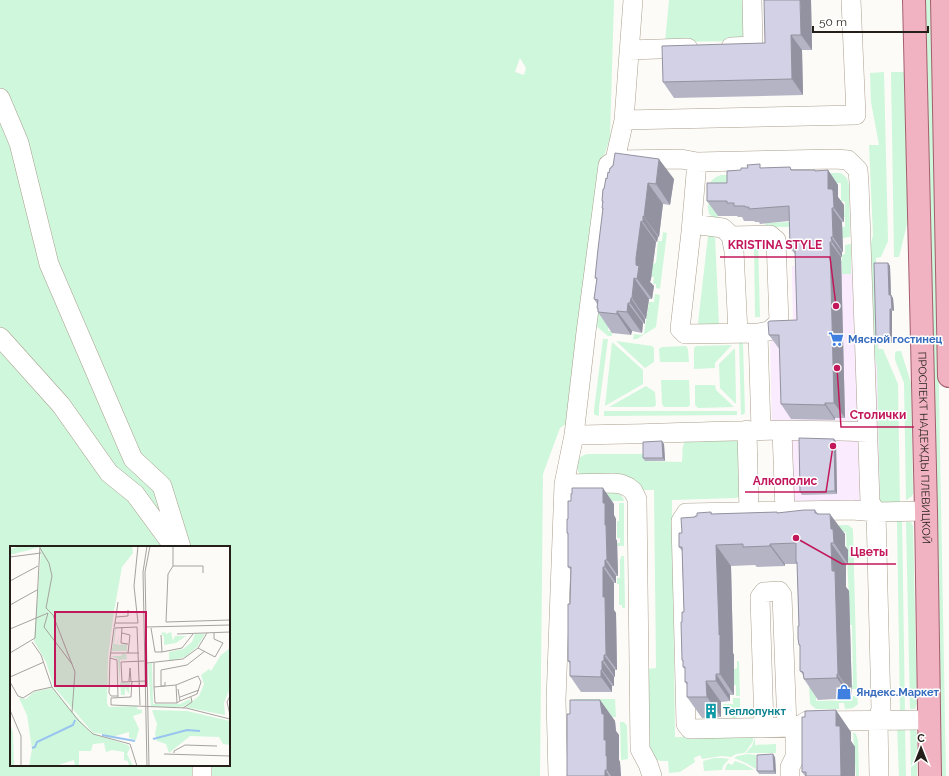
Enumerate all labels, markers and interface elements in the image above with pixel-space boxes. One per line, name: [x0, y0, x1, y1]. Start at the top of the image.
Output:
scale bar: [813, 8, 928, 34]
text: 50 m: [819, 15, 847, 29]
callout: KRISTINA STYLE: [720, 233, 830, 257]
text: KRISTINA STYLE: [728, 238, 822, 252]
supermarket icon: Мясной гостинец: [827, 330, 845, 348]
place label: Мясной гостинец: [848, 333, 943, 346]
street label: ПРОСПЕКТ НАДЕЖДЫ ПЛЕВИЦКОЙ: [915, 351, 932, 544]
callout: Столички: [841, 403, 914, 427]
text: Столички: [850, 408, 906, 422]
callout: Алкополис: [745, 468, 826, 492]
text: Алкополис: [753, 474, 818, 488]
callout: Цветы: [842, 540, 896, 564]
text: Цветы: [850, 545, 888, 559]
inset map: [10, 546, 230, 766]
shop icon: Яндекс.Маркет: [835, 683, 853, 701]
place label: Яндекс.Маркет: [856, 686, 940, 699]
building icon: Теплопункт: [702, 702, 720, 720]
place label: Теплопункт: [723, 705, 786, 718]
north arrow: [901, 728, 941, 768]
text: С: [917, 732, 925, 745]

